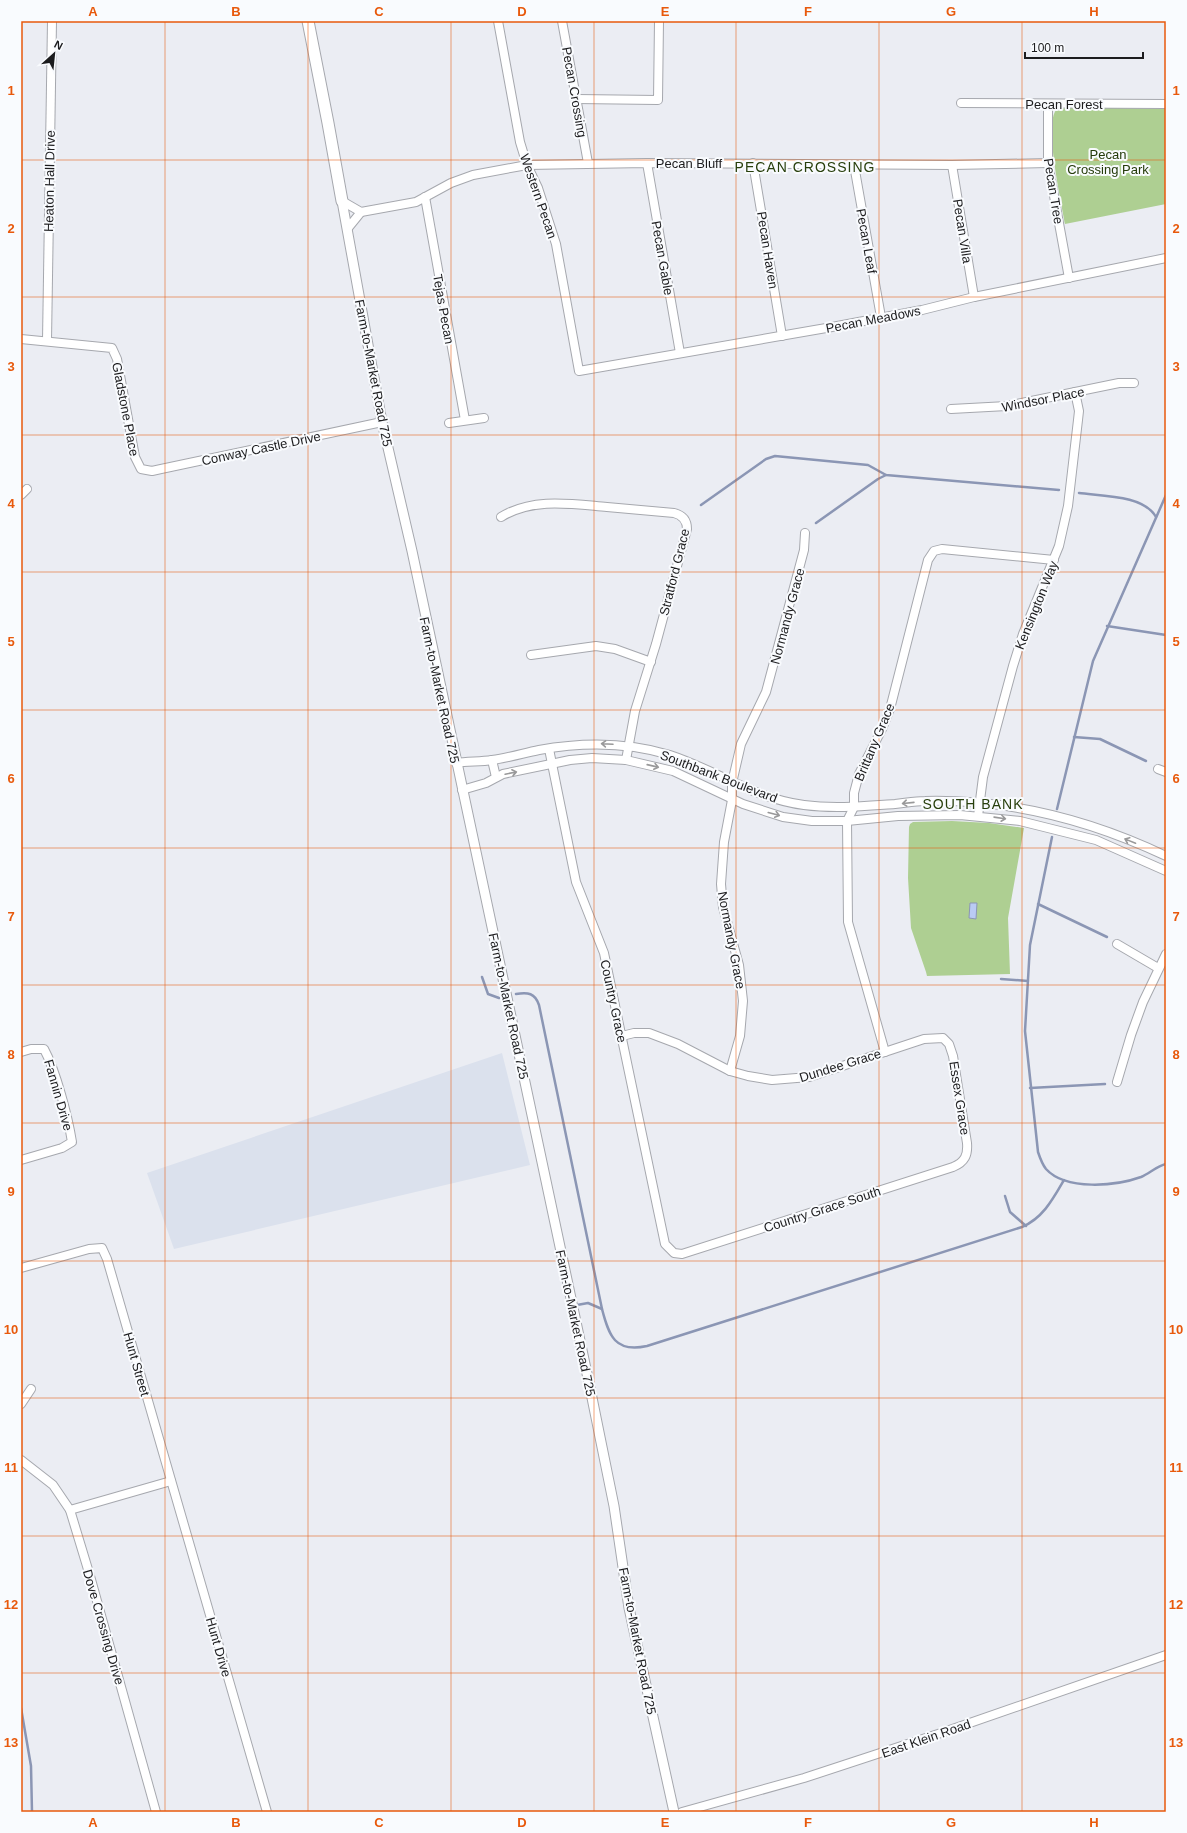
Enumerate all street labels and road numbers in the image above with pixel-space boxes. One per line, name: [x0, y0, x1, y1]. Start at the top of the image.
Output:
street label: Pecan Crossing: [559, 46, 590, 139]
street label: Pecan Forest: [1025, 97, 1103, 112]
street label: Heaton Hall Drive: [41, 130, 58, 232]
street label: Western Pecan: [517, 152, 560, 241]
street label: Pecan Bluff: [656, 156, 723, 171]
street label: Pecan Tree: [1041, 157, 1066, 225]
street label: Pecan Villa: [950, 198, 975, 265]
street label: Pecan Leaf: [853, 207, 880, 275]
street label: Pecan Haven: [754, 210, 781, 290]
street label: Pecan Gable: [649, 220, 676, 296]
street label: Tejas Pecan: [430, 273, 457, 345]
street label: Farm-to-Market Road 725: [352, 298, 395, 448]
street label: Pecan Meadows: [824, 303, 922, 336]
street label: Gladstone Place: [109, 361, 142, 457]
street label: Windsor Place: [1001, 384, 1086, 415]
street label: Conway Castle Drive: [200, 429, 322, 468]
street label: Stratford Grace: [656, 527, 693, 617]
street label: Kensington Way: [1012, 558, 1061, 652]
street label: Normandy Grace: [767, 566, 808, 666]
street label: Farm-to-Market Road 725: [417, 615, 462, 765]
street label: Brittany Grace: [851, 701, 898, 783]
street label: Southbank Boulevard: [658, 747, 780, 806]
street label: Normandy Grace: [715, 890, 748, 990]
street label: Farm-to-Market Road 725: [486, 931, 531, 1081]
street label: Country Grace: [597, 958, 630, 1044]
street label: Dundee Grace: [798, 1046, 883, 1085]
street label: Fannin Drive: [41, 1058, 76, 1133]
street label: Essex Grace: [946, 1060, 973, 1136]
street label: Country Grace South: [762, 1183, 883, 1235]
street label: Farm-to-Market Road 725: [553, 1248, 598, 1398]
street label: Hunt Street: [120, 1330, 153, 1398]
street label: Farm-to-Market Road 725: [616, 1566, 659, 1716]
street label: Dove Crossing Drive: [80, 1568, 127, 1686]
street label: Hunt Drive: [203, 1616, 234, 1679]
street label: East Klein Road: [880, 1716, 973, 1761]

